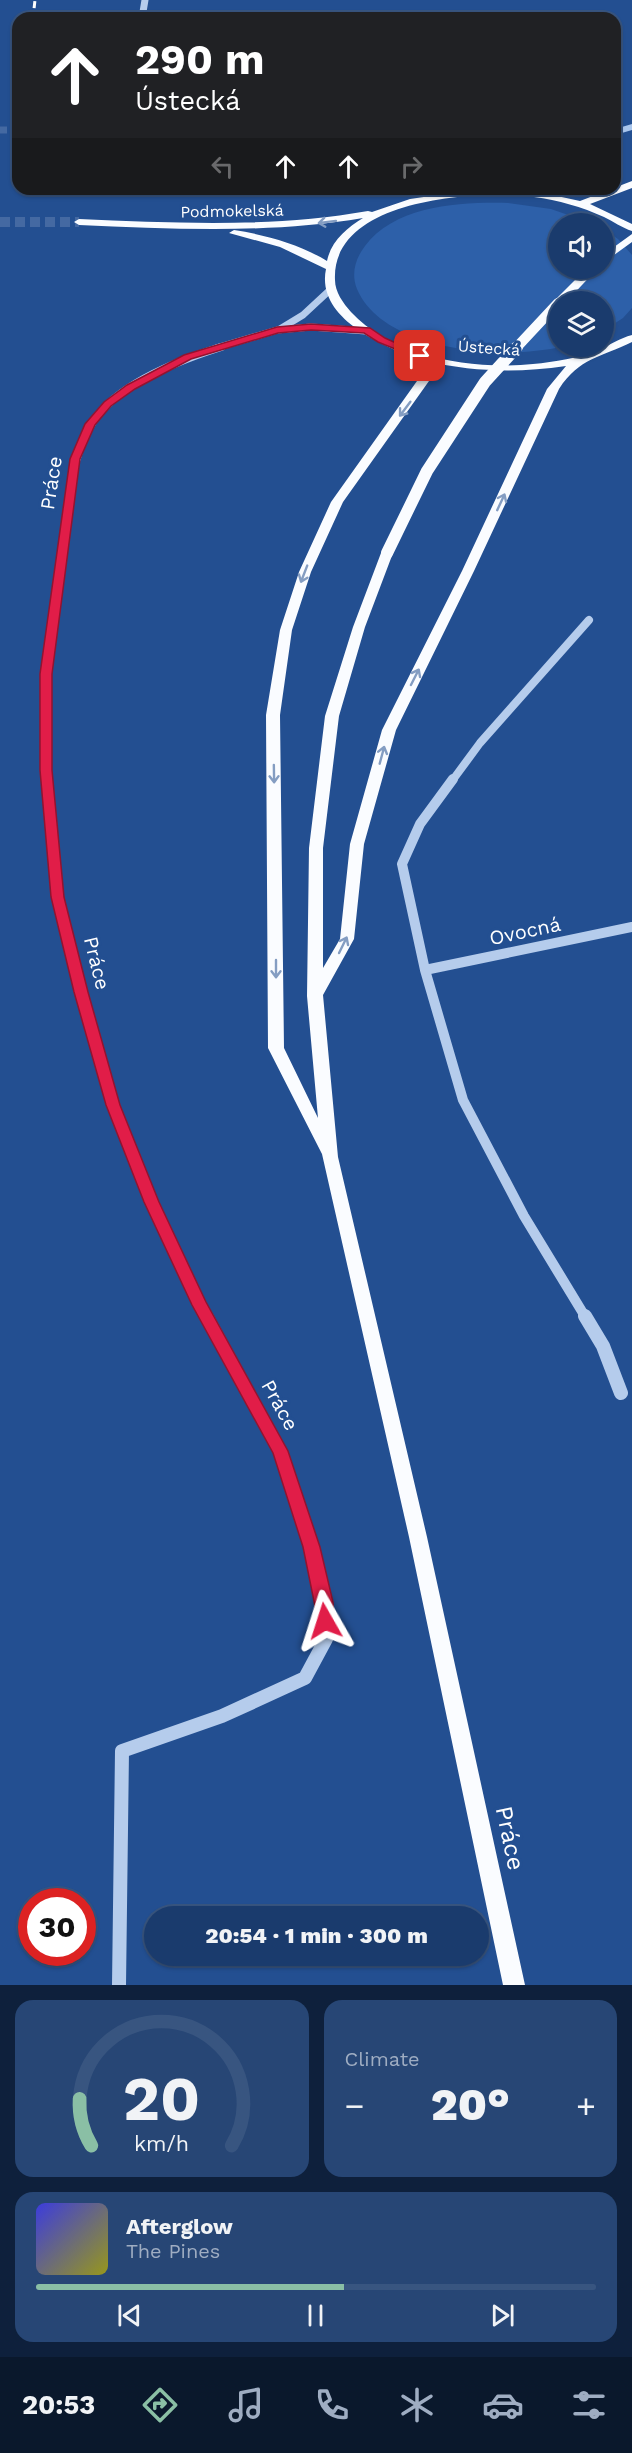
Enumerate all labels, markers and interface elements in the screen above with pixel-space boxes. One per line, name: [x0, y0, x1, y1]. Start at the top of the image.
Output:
text: 290 m: [135, 35, 265, 84]
icon: ahead: [36, 36, 114, 114]
text: Ústecká: [135, 85, 240, 117]
icon: left: [206, 150, 239, 183]
icon: ahead: [269, 150, 302, 183]
icon: ahead: [332, 150, 365, 183]
icon: right: [395, 150, 428, 183]
street label: Podmokelská: [180, 201, 284, 221]
map controls: [548, 213, 614, 357]
button: sound: [548, 213, 614, 279]
one-way arrow: [317, 217, 337, 228]
button: layers: [548, 291, 614, 357]
pin: [394, 330, 445, 381]
street label: Ústecká: [457, 336, 521, 360]
icon: arrive: [403, 339, 436, 372]
one-way arrow: [399, 400, 411, 416]
street label: Práce: [35, 454, 67, 512]
one-way arrow: [495, 494, 507, 512]
one-way arrow: [298, 565, 309, 583]
one-way arrow: [410, 669, 421, 687]
one-way arrow: [377, 746, 388, 765]
one-way arrow: [268, 763, 280, 783]
street label: Ovocná: [487, 912, 563, 950]
street label: Práce: [79, 934, 115, 992]
one-way arrow: [338, 936, 349, 954]
one-way arrow: [270, 958, 282, 978]
street label: Práce: [256, 1376, 304, 1434]
position arrow: [293, 1589, 357, 1653]
street label: Práce: [490, 1803, 530, 1873]
speed limit sign: 30: [18, 1888, 96, 1966]
text: 20:54 · 1 min · 300 m: [205, 1923, 428, 1948]
text: Climate: [345, 2047, 420, 2071]
text: 20: [123, 2062, 200, 2135]
text: 20°: [431, 2078, 510, 2131]
text: −: [345, 2086, 364, 2125]
text: +: [576, 2086, 596, 2125]
text: km/h: [134, 2131, 189, 2156]
text: Afterglow: [126, 2214, 233, 2239]
text: The Pines: [126, 2239, 220, 2263]
icon: previous: [113, 2299, 146, 2332]
icon: pause: [299, 2299, 332, 2332]
icon: next: [486, 2299, 519, 2332]
icon: directions: [139, 2384, 181, 2426]
icon: music: [225, 2384, 267, 2426]
icon: phone: [311, 2384, 353, 2426]
icon: climate: [396, 2384, 438, 2426]
icon: car: [482, 2384, 524, 2426]
icon: filters: [568, 2384, 610, 2426]
text: 20:53: [22, 2389, 95, 2421]

